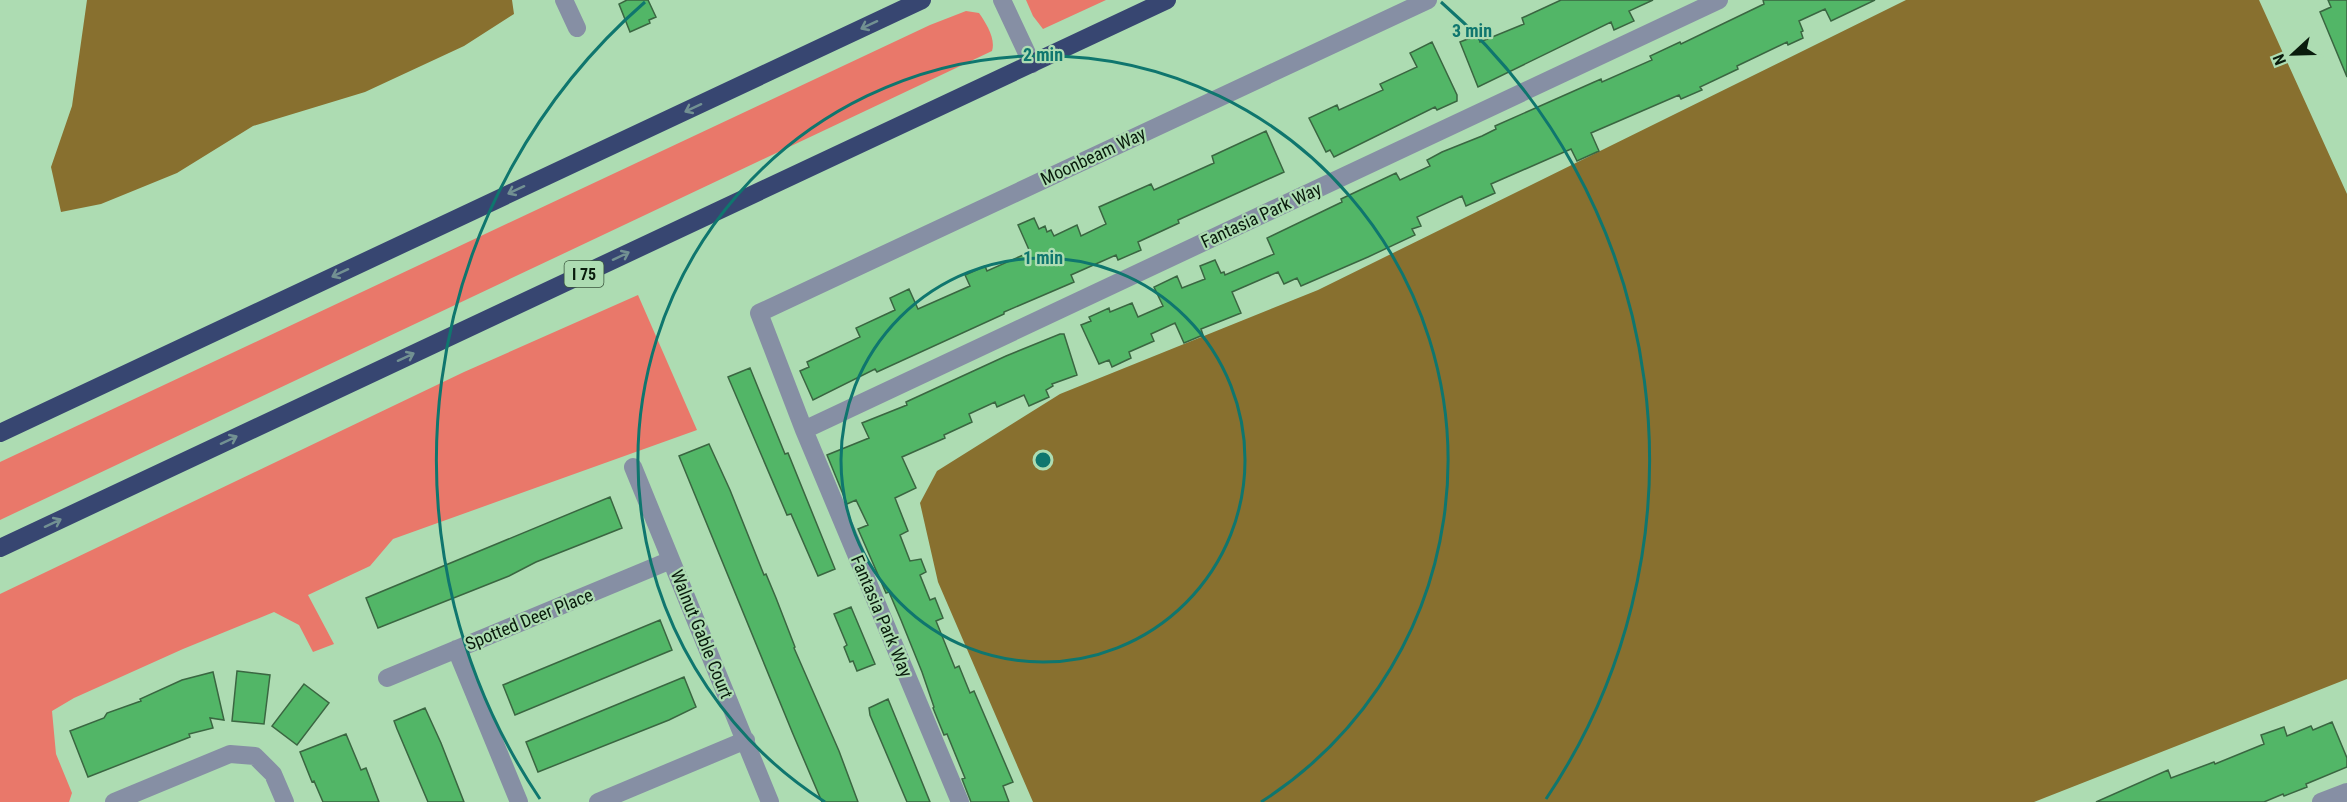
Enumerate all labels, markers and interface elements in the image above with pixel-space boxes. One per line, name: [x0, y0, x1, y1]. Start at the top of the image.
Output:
one-way arrow: [861, 19, 879, 31]
text: 3 min: [1452, 20, 1492, 41]
north arrow: [2263, 24, 2323, 84]
text: 2 min: [1023, 44, 1063, 65]
text: N: [2269, 51, 2290, 68]
one-way arrow: [684, 102, 702, 114]
street label: Moonbeam Way: [1037, 122, 1149, 189]
street label: Fantasia Park Way: [1197, 178, 1325, 252]
one-way arrow: [508, 185, 526, 197]
text: 1 min: [1023, 247, 1063, 268]
one-way arrow: [611, 250, 629, 262]
road number: I 75: [564, 261, 604, 287]
one-way arrow: [331, 268, 349, 280]
one-way arrow: [397, 351, 415, 363]
one-way arrow: [220, 434, 238, 445]
centre of rings: [1033, 450, 1053, 470]
one-way arrow: [43, 516, 61, 528]
street label: Fantasia Park Way: [847, 552, 917, 681]
street label: Walnut Gable Court: [667, 567, 737, 701]
street label: Spotted Deer Place: [462, 584, 596, 654]

